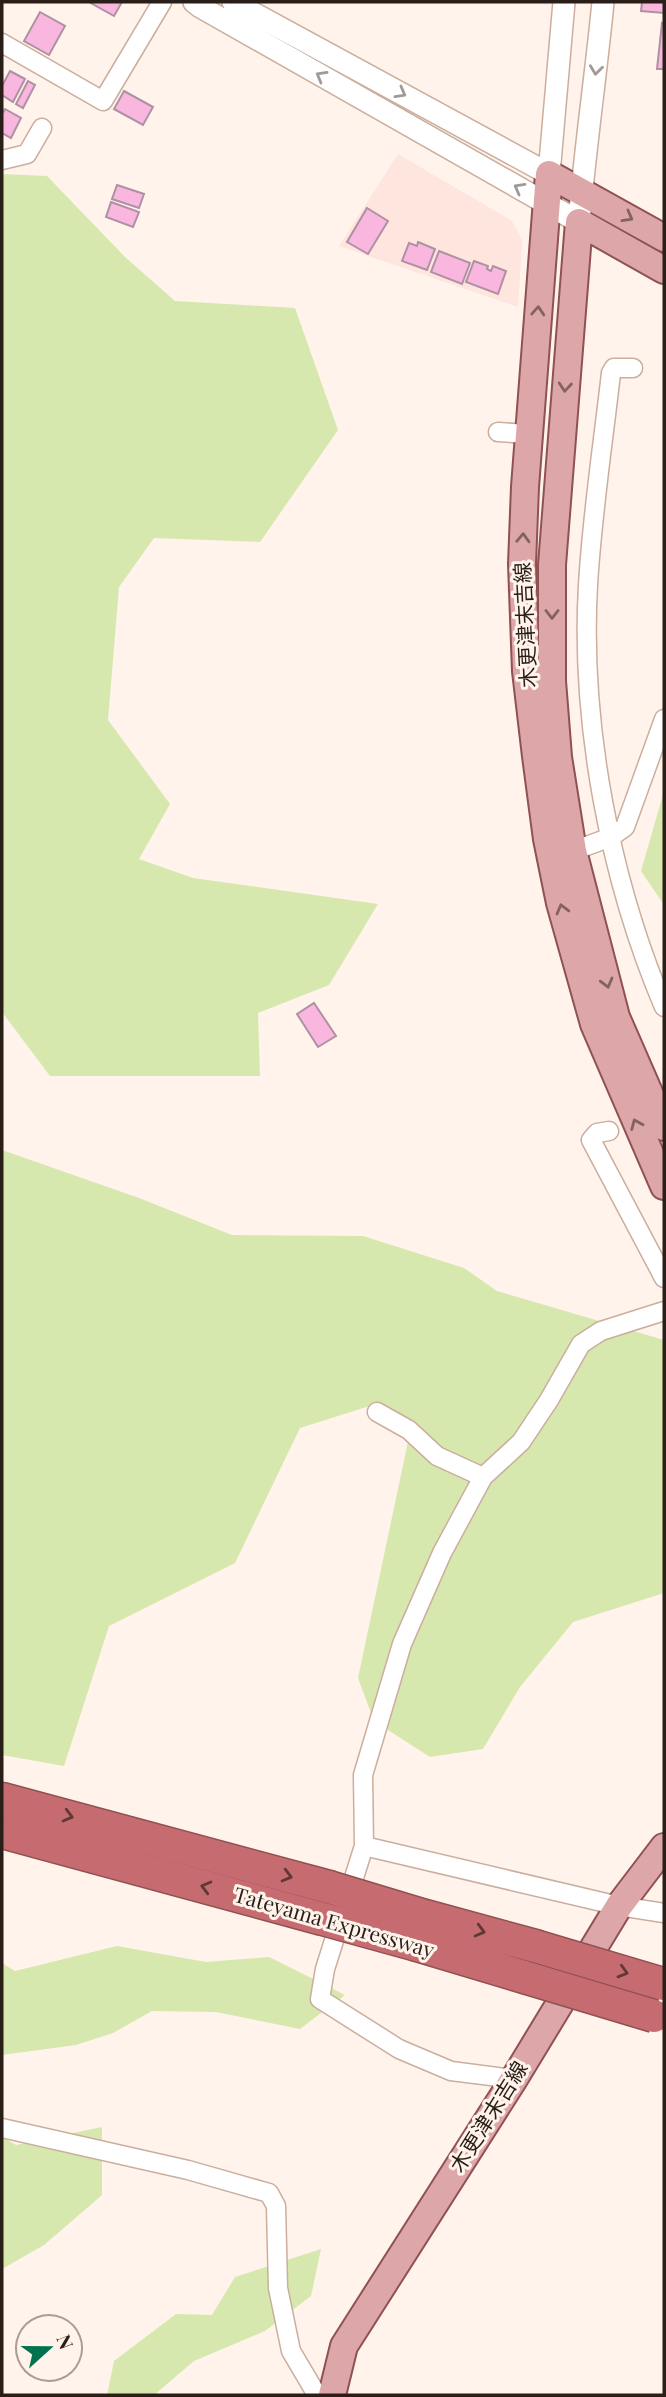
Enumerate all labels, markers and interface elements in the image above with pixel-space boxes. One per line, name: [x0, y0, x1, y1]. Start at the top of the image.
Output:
one-way arrow: [589, 64, 604, 76]
one-way arrow: [316, 71, 329, 84]
one-way arrow: [393, 85, 406, 98]
one-way arrow: [514, 183, 527, 196]
one-way arrow: [621, 209, 634, 222]
one-way arrow: [530, 305, 545, 316]
one-way arrow: [558, 382, 573, 393]
one-way arrow: [516, 532, 531, 543]
street label: 木更津末吉線: [507, 561, 541, 689]
one-way arrow: [544, 610, 560, 620]
one-way arrow: [556, 904, 570, 916]
one-way arrow: [599, 977, 613, 989]
one-way arrow: [631, 1119, 645, 1131]
one-way arrow: [62, 1808, 74, 1823]
one-way arrow: [281, 1867, 293, 1882]
street label: Tateyama Expressway: [231, 1879, 438, 1963]
one-way arrow: [200, 1881, 212, 1895]
one-way arrow: [474, 1923, 486, 1937]
one-way arrow: [617, 1964, 629, 1979]
street label: 木更津末吉線: [442, 2055, 533, 2177]
north arrow: [14, 2313, 84, 2383]
text: N: [51, 2330, 80, 2353]

